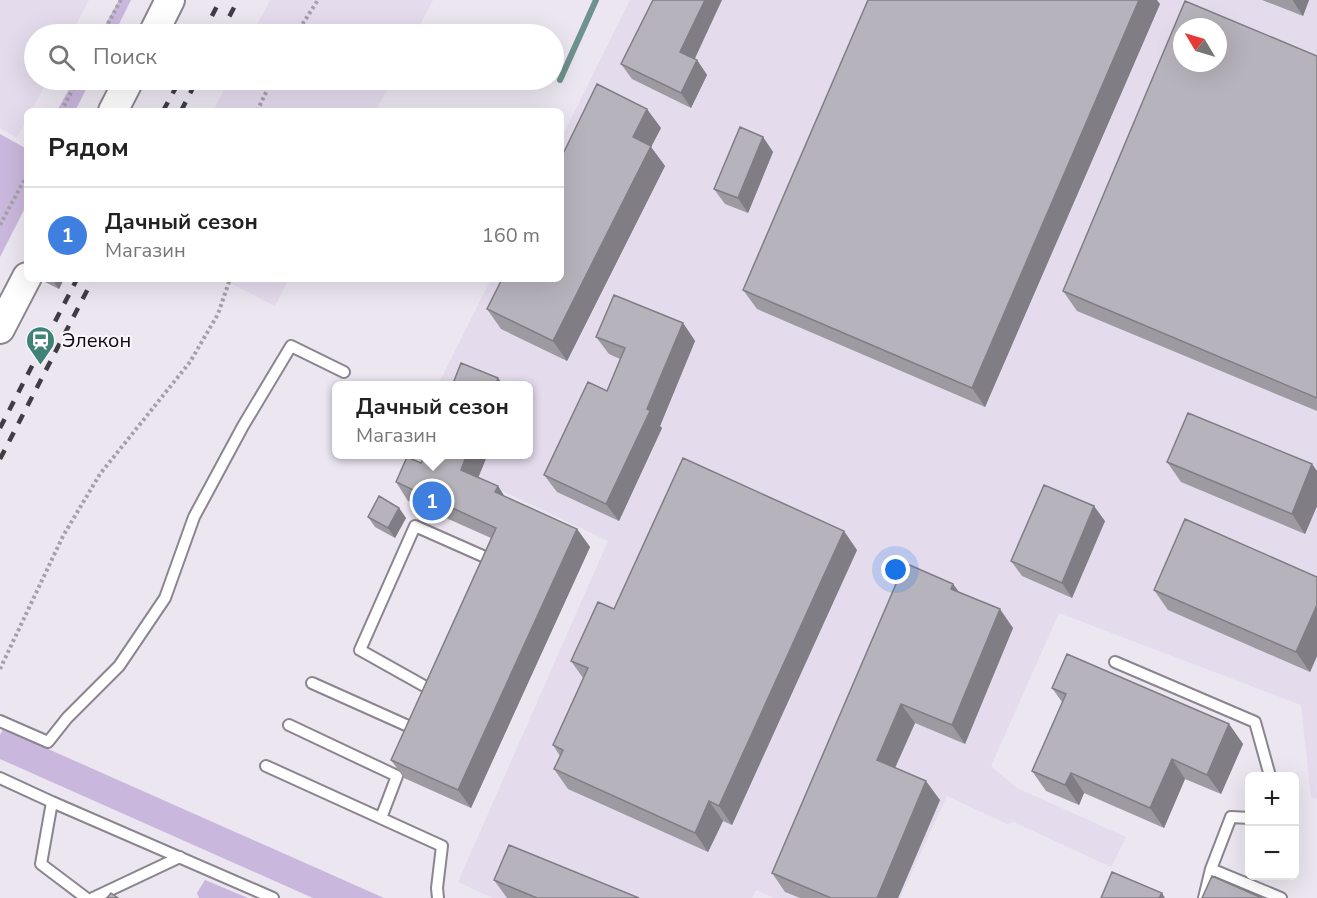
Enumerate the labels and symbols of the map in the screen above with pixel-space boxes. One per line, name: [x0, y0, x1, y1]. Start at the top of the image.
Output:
north arrow: [1173, 18, 1227, 72]
station icon: Элекон: [25, 324, 57, 366]
place label: Элекон: [62, 327, 131, 354]
pin: 1: [412, 478, 452, 524]
your location: [881, 555, 910, 584]

